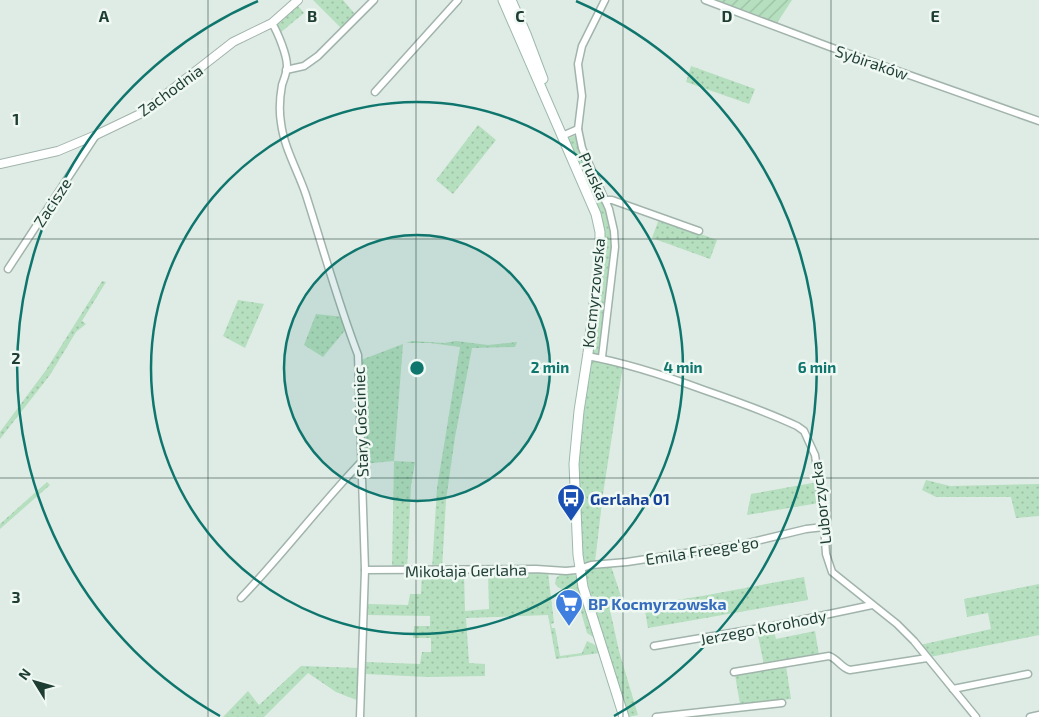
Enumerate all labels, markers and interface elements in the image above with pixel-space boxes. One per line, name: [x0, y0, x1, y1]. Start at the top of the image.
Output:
text: A: [99, 6, 110, 25]
text: B: [307, 6, 317, 25]
text: C: [515, 6, 525, 25]
text: D: [722, 6, 733, 25]
text: E: [930, 6, 940, 25]
street label: Sybiraków: [833, 41, 911, 83]
street label: Zachodnia: [134, 60, 206, 120]
text: 1: [13, 109, 19, 128]
street label: Pruska: [575, 149, 613, 203]
street label: Zacisze: [29, 174, 75, 230]
street label: Kocmyrzowska: [578, 237, 608, 349]
text: 2: [11, 348, 21, 367]
text: 2 min: [531, 358, 569, 376]
text: 4 min: [663, 358, 703, 376]
text: 6 min: [798, 358, 836, 376]
centre of rings: [408, 359, 426, 377]
street label: Stary Gościniec: [349, 366, 371, 478]
street label: Luborzycka: [805, 461, 835, 545]
bus stop icon: Gerlaha 01: [556, 483, 586, 522]
place label: Gerlaha 01: [590, 489, 670, 508]
street label: Emila Freege'go: [644, 532, 760, 568]
street label: Mikołaja Gerlaha: [405, 559, 527, 582]
text: 3: [11, 587, 21, 606]
supermarket icon: BP Kocmyrzowska: [554, 588, 584, 627]
place label: BP Kocmyrzowska: [588, 594, 727, 614]
street label: Jerzego Korohody: [698, 605, 828, 649]
north arrow: [10, 657, 60, 707]
text: N: [14, 665, 34, 683]

